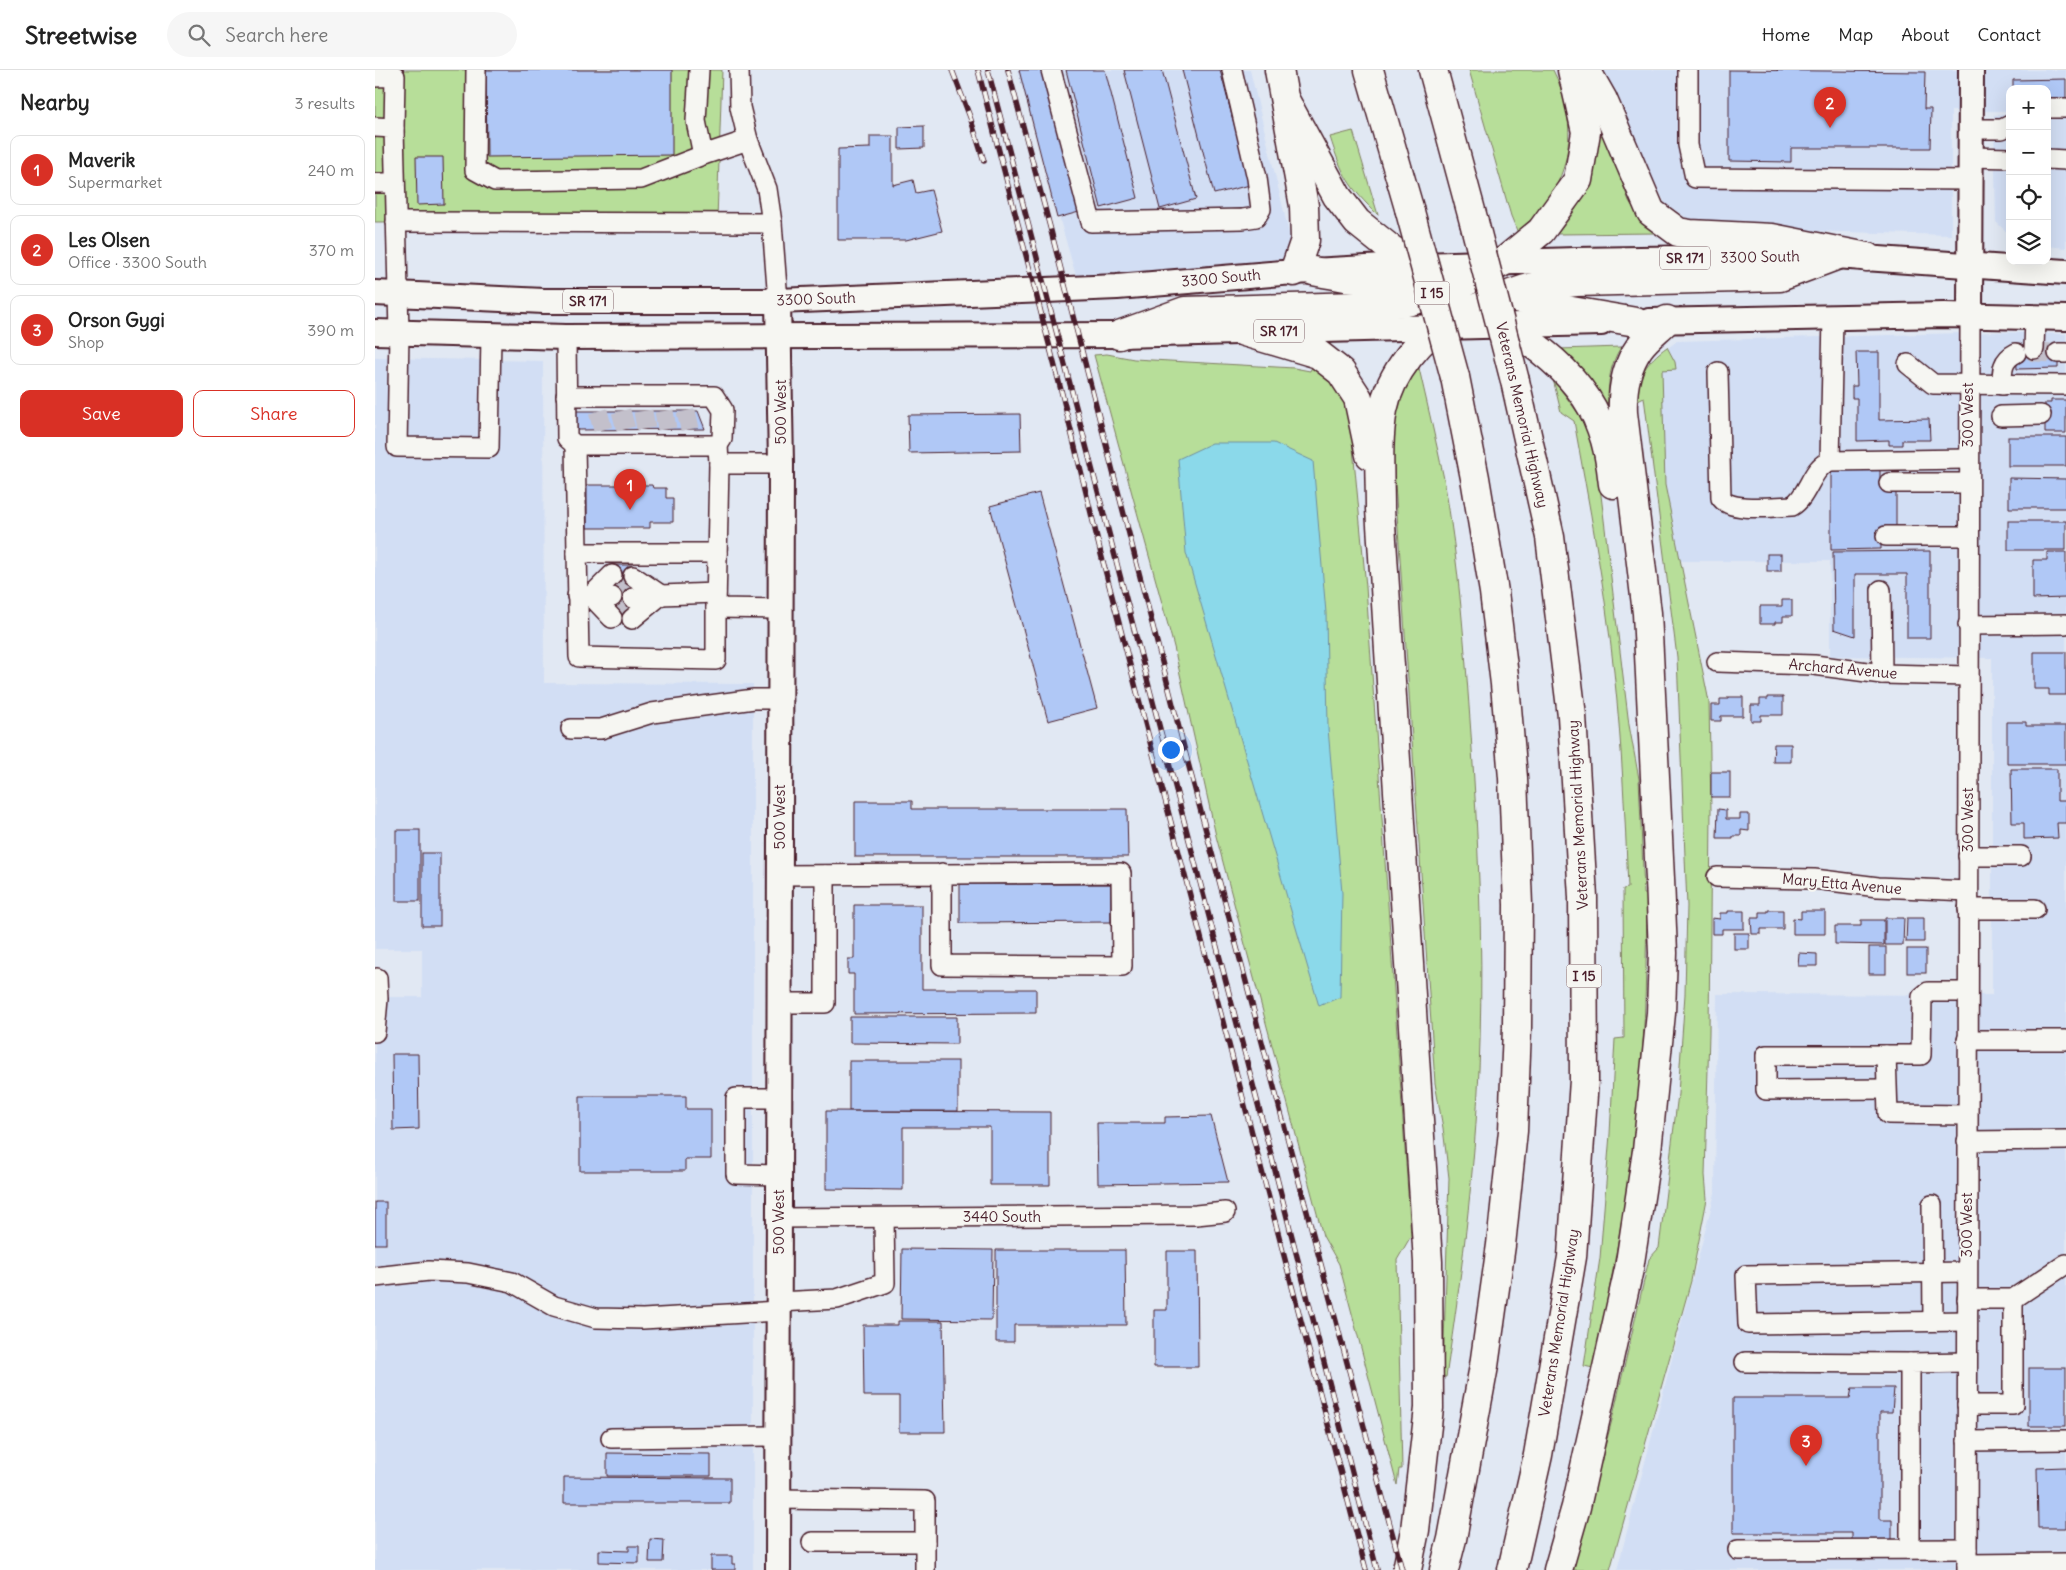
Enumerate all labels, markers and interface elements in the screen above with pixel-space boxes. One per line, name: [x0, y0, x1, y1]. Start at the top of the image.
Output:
search box: [167, 12, 517, 57]
text: Streetwise: [25, 20, 137, 50]
icon: search: [185, 21, 213, 49]
text: Search here: [225, 23, 328, 47]
text: Home: [1762, 23, 1810, 46]
text: Map: [1838, 23, 1873, 46]
text: About: [1901, 23, 1949, 46]
text: Contact: [1977, 23, 2041, 46]
map controls: [2006, 85, 2051, 265]
button: +: [2006, 85, 2051, 130]
pin: 2: [1814, 87, 1846, 128]
text: Nearby: [20, 89, 90, 116]
text: 3 results: [295, 93, 355, 113]
button: −: [2006, 130, 2051, 175]
text: Maverik: [68, 148, 135, 172]
text: 1: [34, 160, 40, 180]
text: 240 m: [308, 160, 354, 180]
text: Supermarket: [68, 172, 162, 192]
button: locate: [2006, 175, 2051, 220]
button: layers: [2006, 220, 2051, 265]
text: Les Olsen: [68, 228, 150, 252]
text: 2: [33, 240, 41, 260]
text: 370 m: [309, 240, 354, 260]
street label: 3300 South: [1720, 246, 1800, 267]
road number: SR 171: [1660, 247, 1710, 270]
text: Office · 3300 South: [68, 252, 207, 272]
street label: 3300 South: [1180, 265, 1262, 290]
road number: I 15: [1415, 282, 1449, 304]
street label: 3300 South: [776, 288, 856, 309]
road number: SR 171: [563, 290, 613, 312]
text: Orson Gygi: [68, 308, 165, 332]
text: 3: [32, 320, 42, 340]
text: 390 m: [307, 320, 354, 340]
road number: SR 171: [1254, 320, 1304, 342]
street label: Veterans Memorial Highway: [1492, 320, 1553, 510]
text: Shop: [68, 332, 104, 352]
street label: 500 West: [771, 380, 790, 444]
street label: 300 West: [1958, 383, 1977, 447]
button: Save: [20, 390, 183, 437]
button: Share: [193, 390, 355, 437]
pin: 1: [614, 469, 646, 510]
street label: Archard Avenue: [1788, 654, 1898, 683]
street label: Veterans Memorial Highway: [1563, 720, 1592, 910]
your location: [1158, 737, 1184, 763]
street label: 500 West: [770, 785, 789, 849]
street label: 300 West: [1958, 788, 1977, 852]
street label: Mary Etta Avenue: [1781, 869, 1903, 898]
road number: I 15: [1567, 964, 1601, 988]
street label: 500 West: [769, 1190, 788, 1254]
street label: 300 West: [1957, 1193, 1976, 1257]
street label: 3440 South: [963, 1207, 1042, 1226]
street label: Veterans Memorial Highway: [1534, 1228, 1583, 1418]
pin: 3: [1790, 1425, 1822, 1466]

